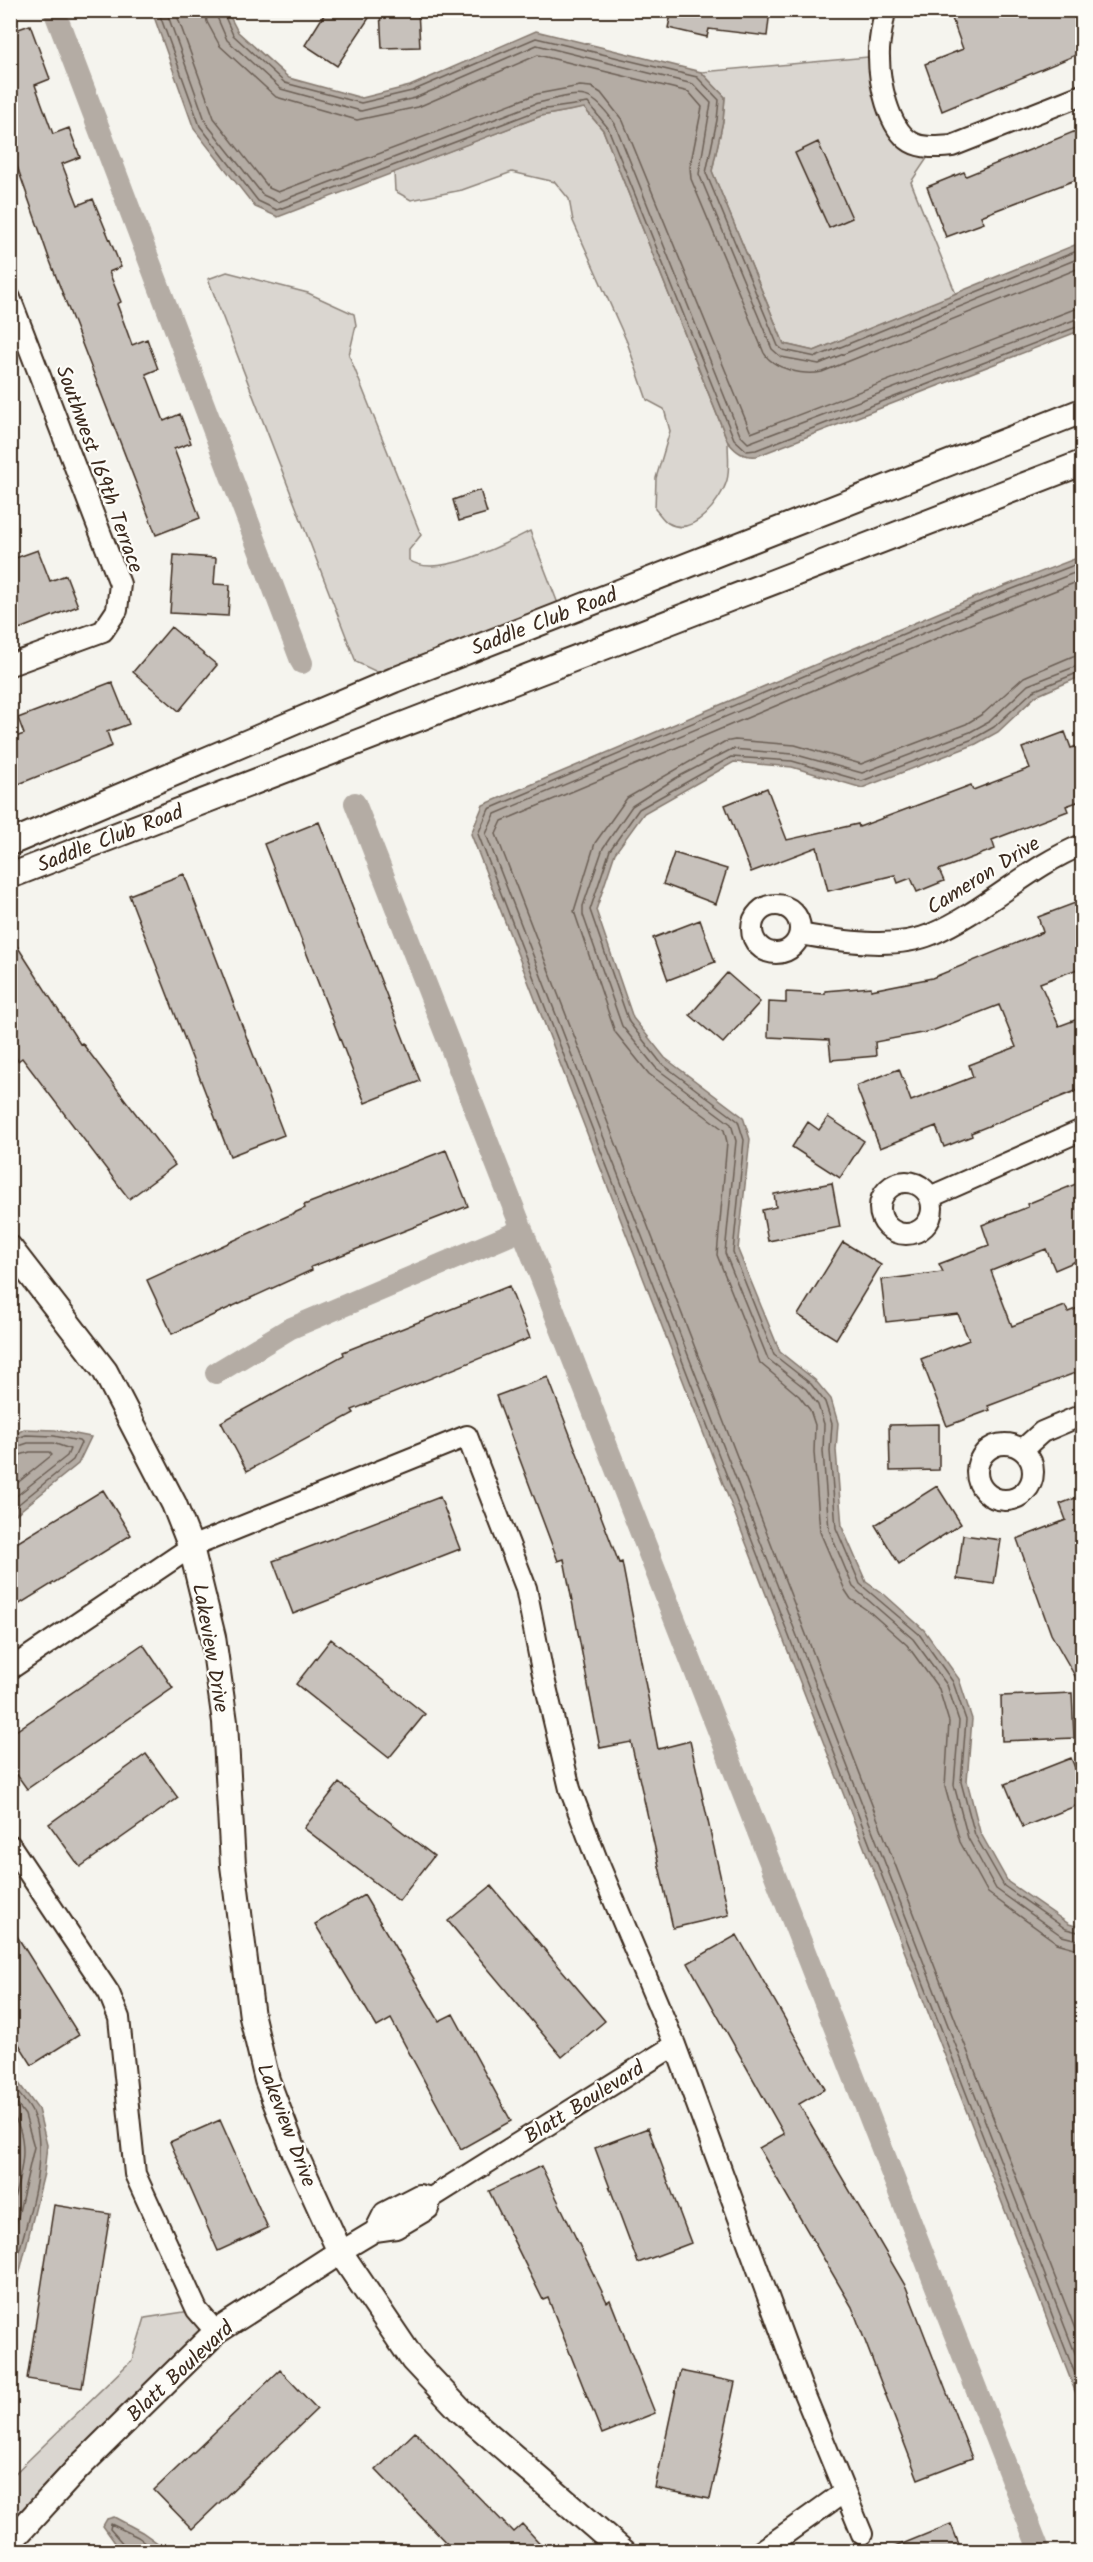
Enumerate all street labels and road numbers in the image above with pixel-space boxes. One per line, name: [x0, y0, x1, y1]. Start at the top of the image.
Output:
street label: Southwest 169th Terrace: [46, 361, 152, 578]
street label: Saddle Club Road: [467, 579, 623, 665]
street label: Saddle Club Road: [33, 796, 189, 882]
street label: Cameron Drive: [921, 828, 1047, 924]
street label: Lakeview Drive: [182, 1581, 237, 1716]
street label: Blatt Boulevard: [518, 2053, 652, 2154]
street label: Lakeview Drive: [247, 2059, 325, 2193]
street label: Blatt Boulevard: [120, 2313, 243, 2431]

